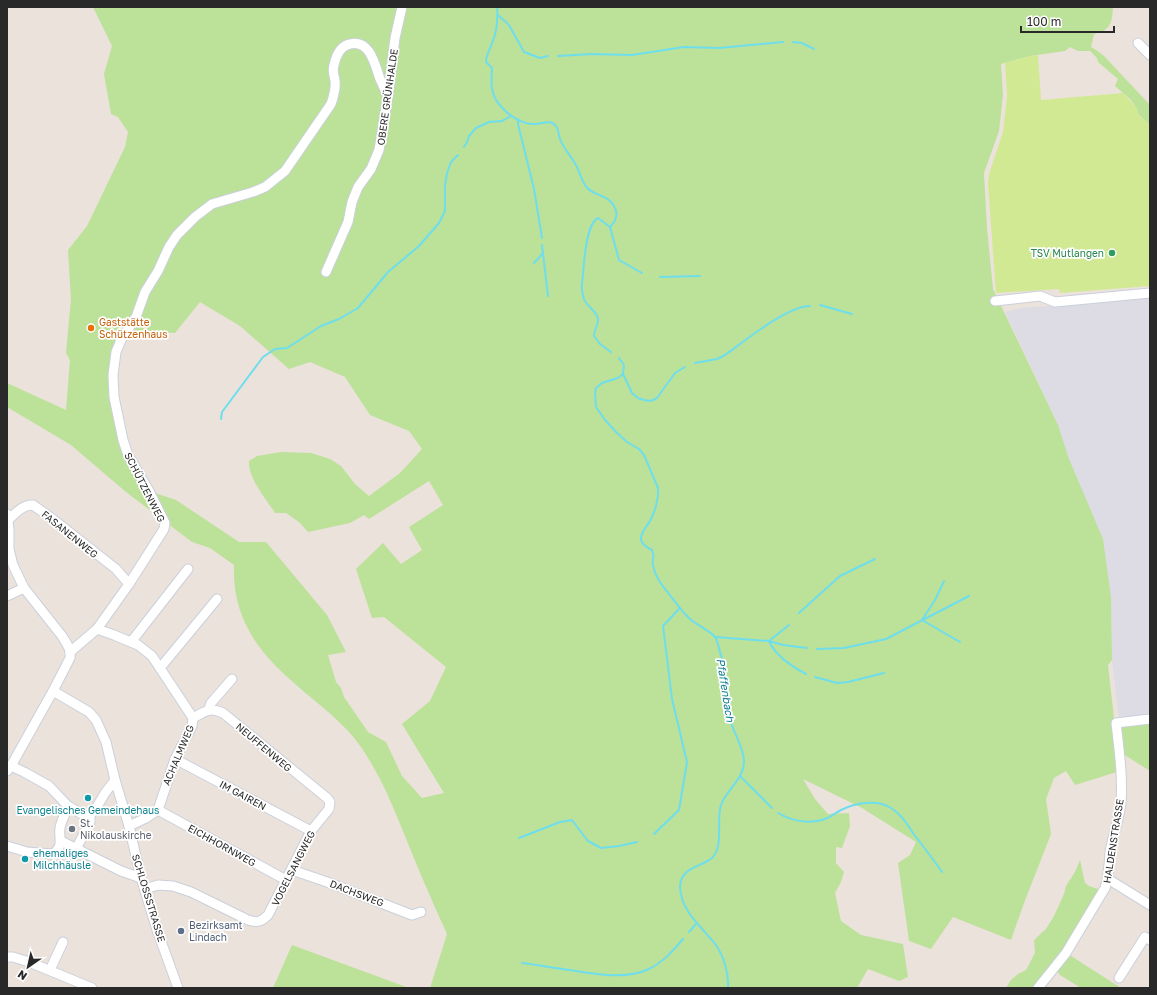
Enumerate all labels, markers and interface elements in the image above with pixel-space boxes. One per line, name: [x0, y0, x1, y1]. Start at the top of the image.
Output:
scale bar: [1021, 8, 1114, 34]
text: 100 m: [1027, 14, 1061, 29]
street label: OBERE GRÜNHALDE: [373, 48, 400, 146]
place label: TSV Mutlangen: [1031, 247, 1104, 259]
marker: TSV Mutlangen: [1107, 248, 1117, 258]
place label: Gaststätte Schützenhaus: [99, 316, 167, 340]
marker: Gaststätte Schützenhaus: [86, 323, 96, 333]
street label: SCHÜTZENWEG: [122, 450, 169, 524]
street label: FASANENWEG: [39, 508, 101, 560]
water label: Pfaffenbach: [715, 657, 738, 724]
street label: NEUFFENWEG: [234, 720, 294, 774]
street label: ACHALMWEG: [160, 723, 196, 787]
street label: IM GAIREN: [217, 778, 269, 812]
marker: Evangelisches Gemeindehaus: [83, 793, 93, 803]
street label: HALDENSTRASSE: [1100, 798, 1126, 884]
place label: Evangelisches Gemeindehaus: [17, 804, 159, 816]
place label: St. Nikolauskirche: [80, 817, 152, 841]
street label: EICHHORNWEG: [186, 821, 258, 869]
marker: St. Nikolauskirche: [67, 824, 77, 834]
street label: VOGELSANGWEG: [269, 828, 317, 908]
place label: ehemaliges Milchhäusle: [33, 847, 91, 871]
street label: SCHLOSSSTRASSE: [130, 853, 168, 943]
marker: ehemaliges Milchhäusle: [20, 854, 30, 864]
street label: DACHSWEG: [328, 877, 386, 909]
place label: Bezirksamt Lindach: [189, 919, 243, 943]
marker: Bezirksamt Lindach: [176, 926, 186, 936]
north arrow: [8, 947, 48, 987]
text: N: [15, 968, 29, 983]

